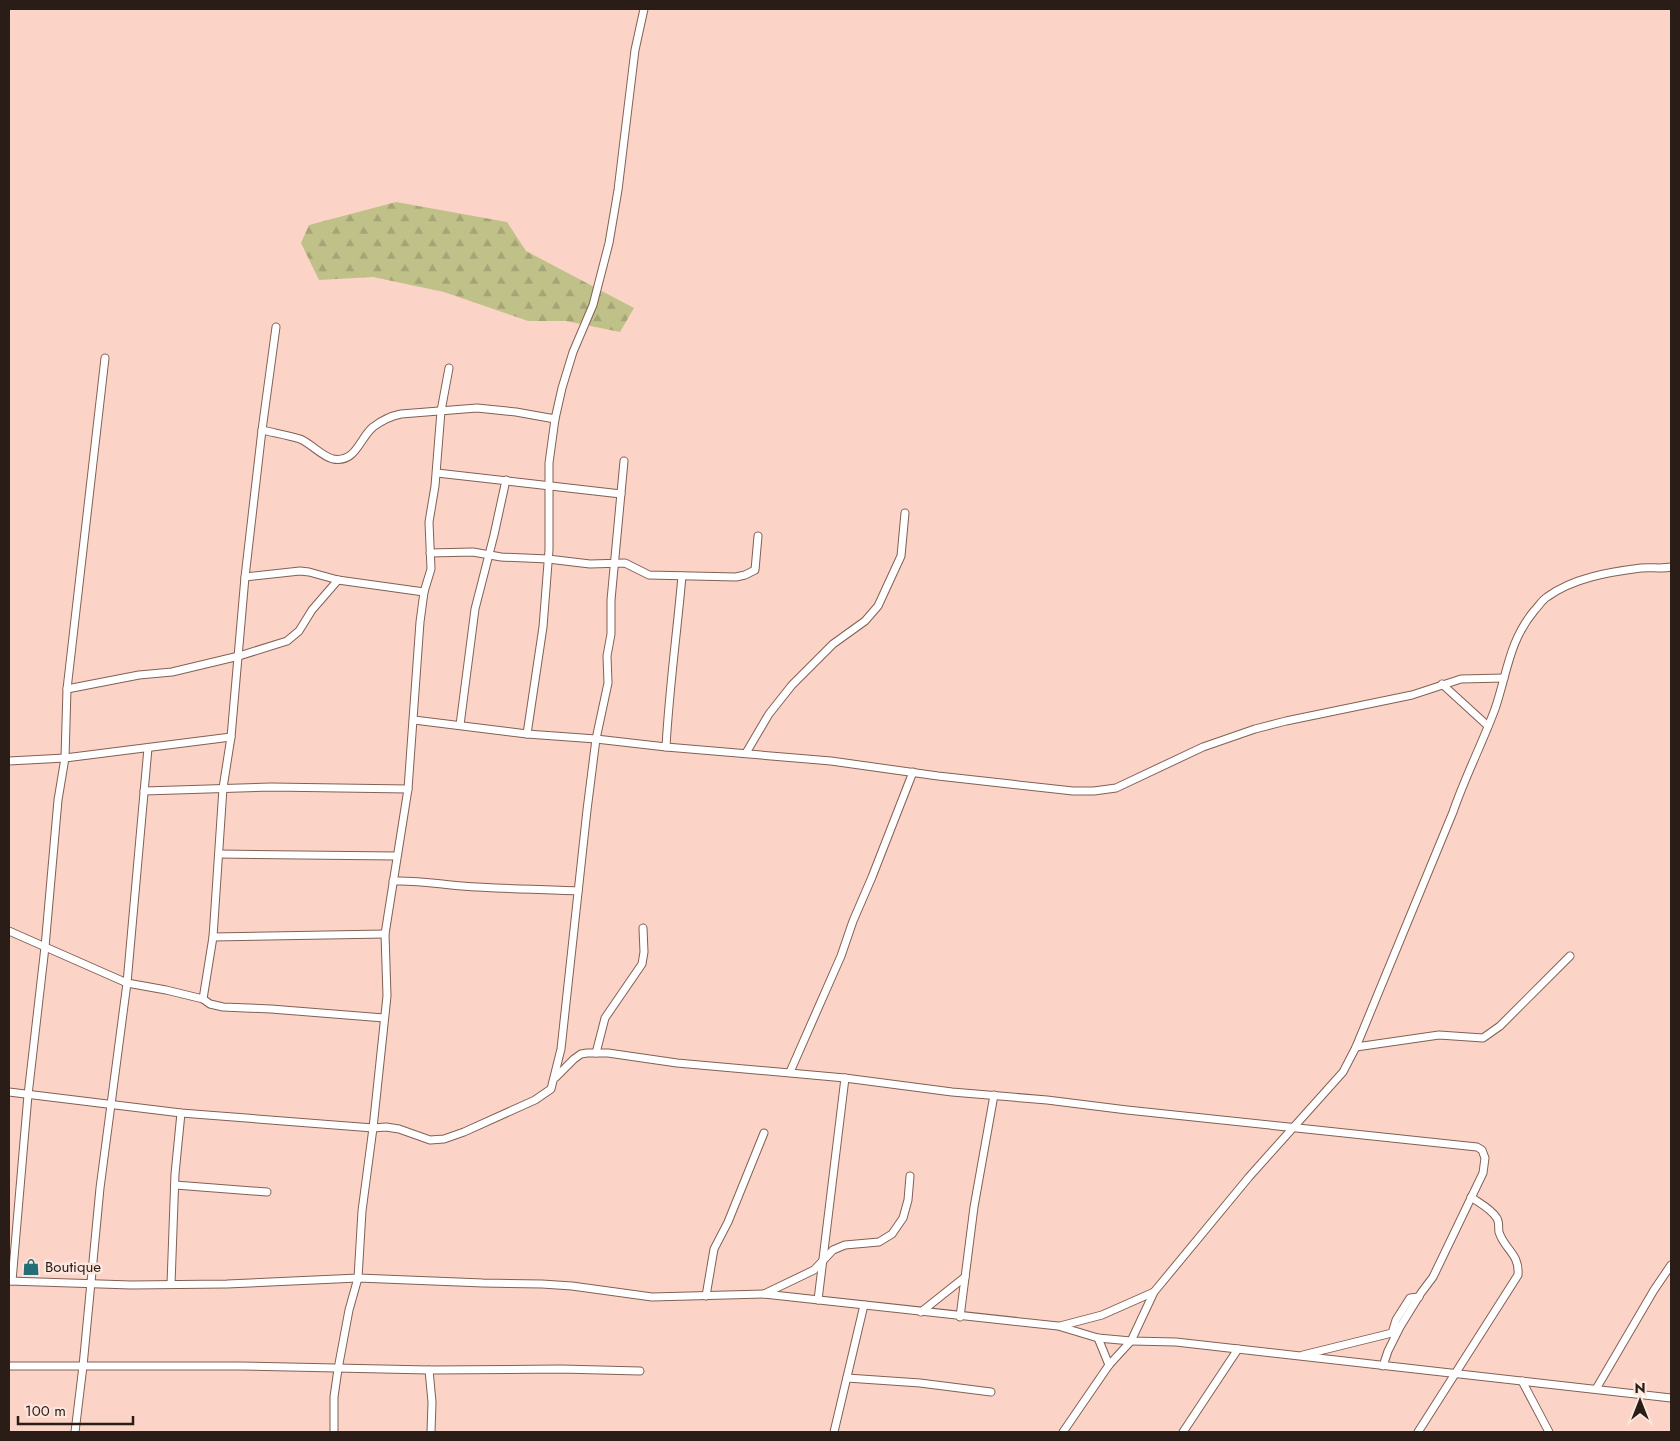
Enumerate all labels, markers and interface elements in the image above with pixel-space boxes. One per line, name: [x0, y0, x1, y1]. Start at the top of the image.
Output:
place label: Boutique: [45, 1256, 101, 1278]
shop icon: Boutique: [21, 1257, 41, 1277]
north arrow: [1615, 1376, 1665, 1426]
text: N: [1634, 1378, 1646, 1398]
scale bar: [18, 1394, 132, 1426]
text: 100 m: [25, 1400, 66, 1422]

